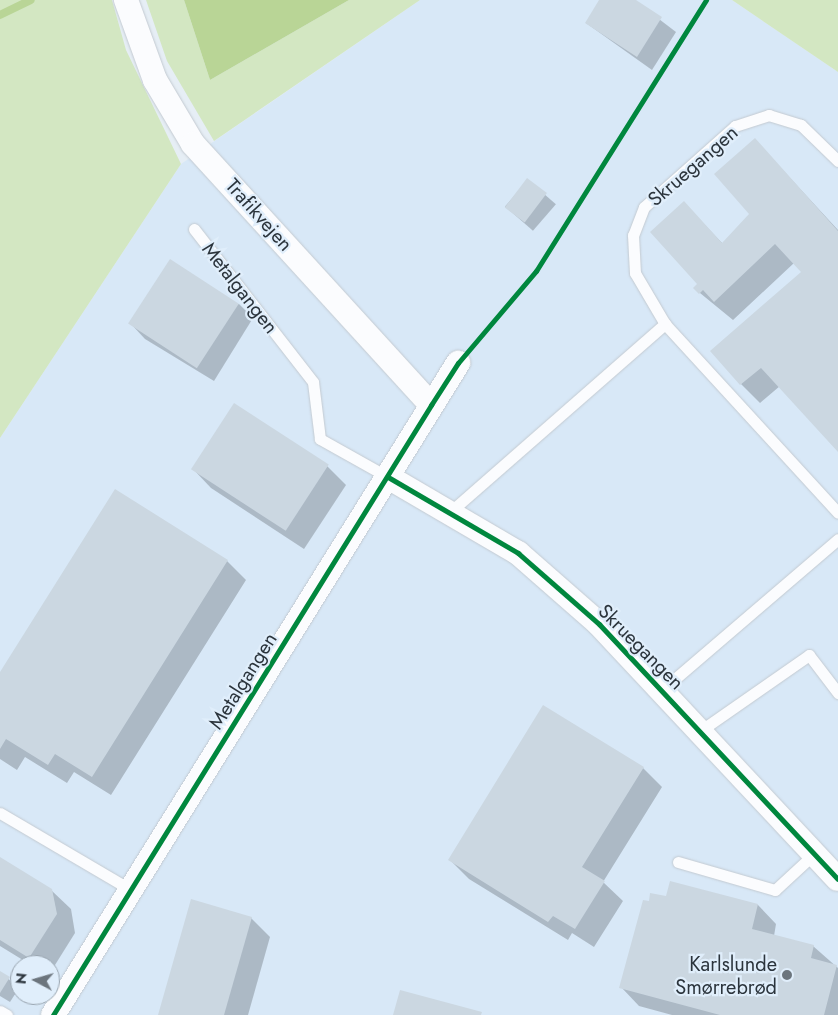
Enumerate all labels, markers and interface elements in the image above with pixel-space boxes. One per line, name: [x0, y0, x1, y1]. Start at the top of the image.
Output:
street label: Skruegangen: [643, 120, 743, 212]
street label: Trafikvejen: [220, 174, 298, 256]
street label: Metalgangen: [197, 238, 283, 338]
street label: Skruegangen: [593, 599, 689, 695]
street label: Metalgangen: [204, 628, 282, 734]
place label: Karlslunde Smørrebrød: [675, 952, 777, 999]
north arrow: [10, 955, 60, 1005]
marker: Karlslunde Smørrebrød: [781, 969, 793, 981]
text: N: [11, 972, 32, 985]

